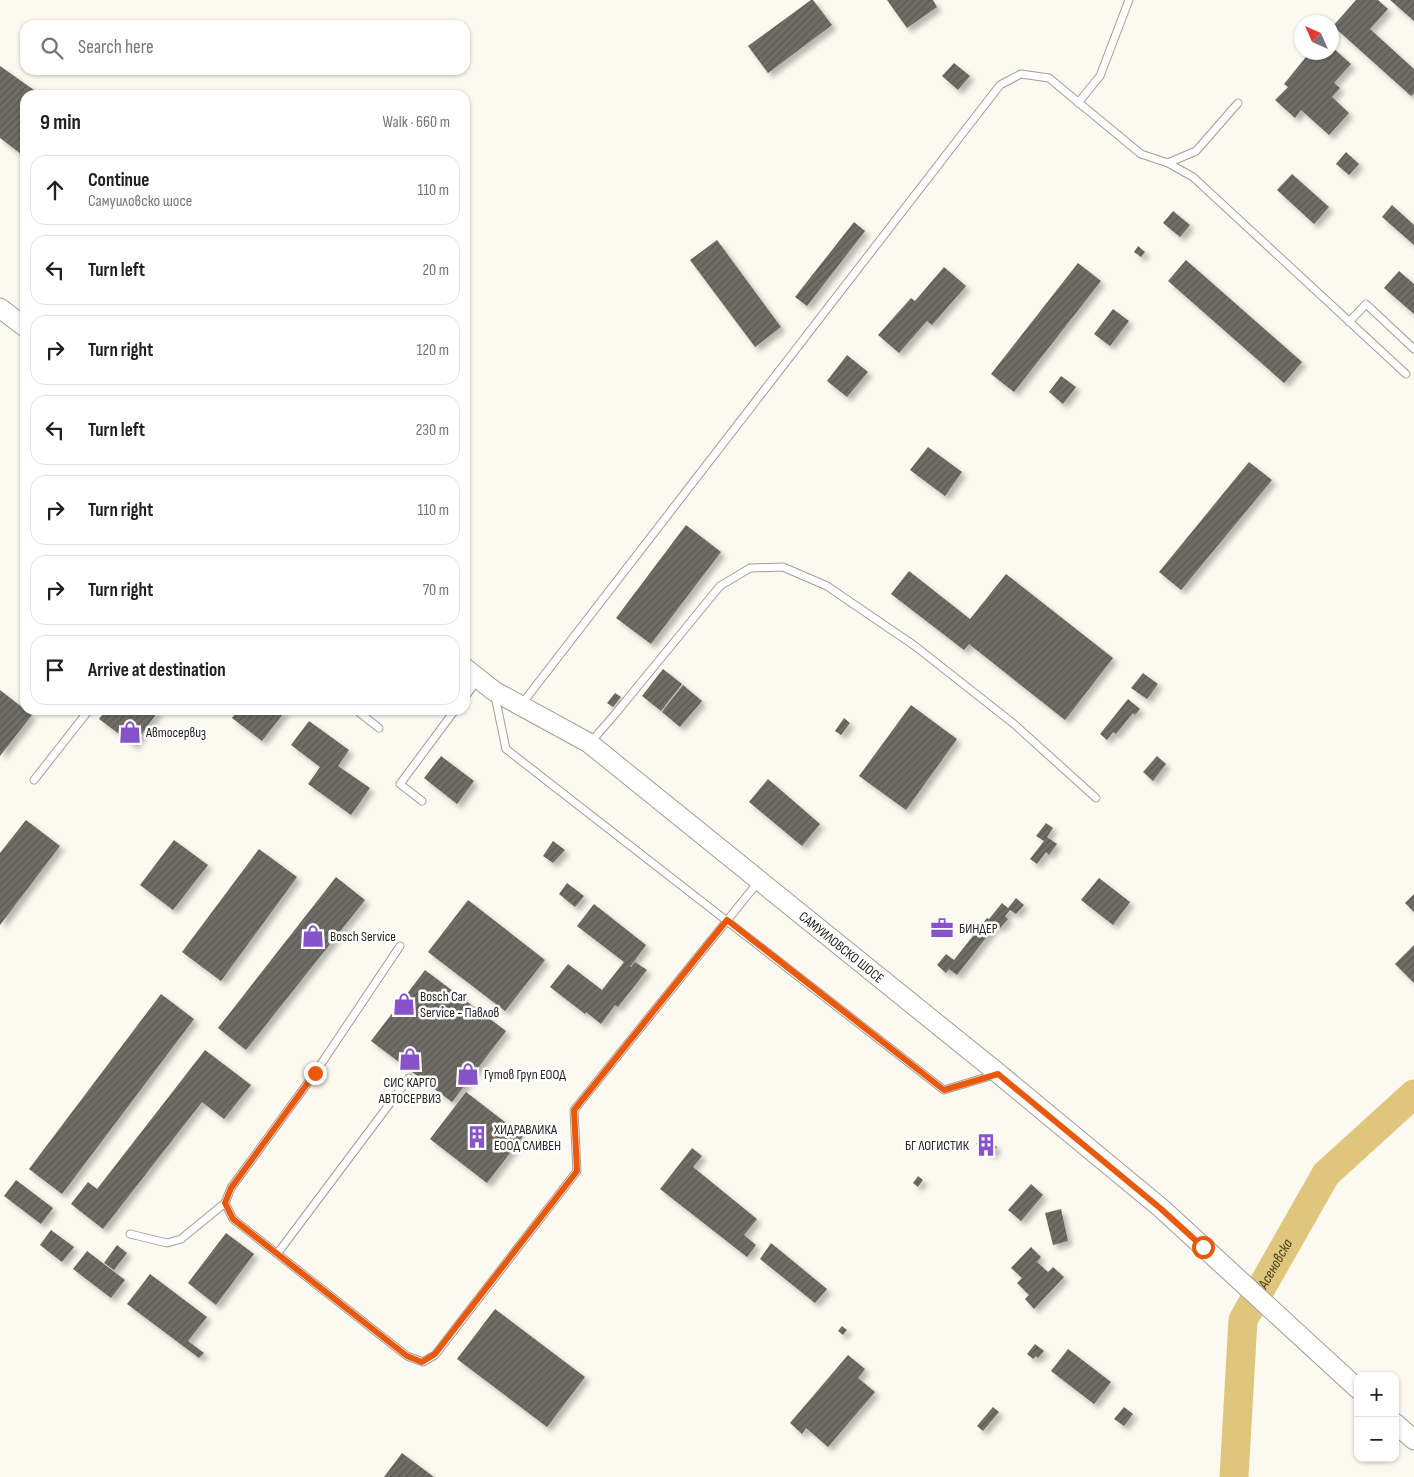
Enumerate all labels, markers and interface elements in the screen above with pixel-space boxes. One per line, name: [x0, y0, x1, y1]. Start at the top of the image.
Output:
north arrow: [1294, 15, 1339, 60]
search box: [20, 20, 470, 75]
icon: search: [38, 34, 66, 62]
text: Search here: [78, 36, 154, 59]
text: 9 min: [40, 110, 81, 135]
text: Walk · 660 m: [383, 113, 450, 132]
text: Continue: [88, 169, 149, 192]
icon: ahead: [41, 176, 69, 204]
text: 110 m: [418, 181, 449, 200]
text: Самуиловско шосе: [88, 192, 192, 211]
icon: left: [41, 256, 69, 284]
text: Turn left: [88, 259, 145, 282]
text: 20 m: [422, 261, 449, 280]
icon: right: [41, 336, 69, 364]
text: Turn right: [88, 339, 153, 362]
text: 120 m: [417, 341, 449, 360]
icon: left: [41, 416, 69, 444]
text: Turn left: [88, 419, 145, 442]
text: 230 m: [416, 421, 449, 440]
icon: right: [41, 496, 69, 524]
text: Turn right: [88, 499, 153, 522]
text: 110 m: [418, 501, 449, 520]
icon: right: [41, 576, 69, 604]
text: Turn right: [88, 579, 153, 602]
text: 70 m: [423, 581, 449, 600]
icon: arrive: [41, 656, 69, 684]
text: Arrive at destination: [88, 659, 226, 682]
shop icon: Автосервиз: [117, 719, 143, 745]
place label: Автосервиз: [145, 724, 206, 741]
street label: САМУИЛОВСКО ШОСЕ: [796, 908, 888, 986]
office icon: БИНДЕР: [929, 915, 955, 941]
place label: БИНДЕР: [959, 920, 998, 937]
shop icon: Bosch Service: [300, 923, 326, 949]
place label: Bosch Service: [330, 928, 396, 945]
place label: Bosch Car Service - Павлов: [420, 988, 500, 1021]
shop icon: Bosch Car Service - Павлов: [391, 991, 417, 1017]
shop icon: СИС КАРГО АВТОСЕРВИЗ: [397, 1046, 423, 1072]
shop icon: Гутов Груп ЕООД: [455, 1061, 481, 1087]
route end: [304, 1062, 327, 1085]
place label: Гутов Груп ЕООД: [484, 1066, 566, 1083]
place label: СИС КАРГО АВТОСЕРВИЗ: [378, 1074, 441, 1107]
place label: ХИДРАВЛИКА ЕООД СЛИВЕН: [493, 1121, 561, 1154]
building icon: ХИДРАВЛИКА ЕООД СЛИВЕН: [464, 1124, 490, 1150]
building icon: БГ ЛОГИСТИК: [973, 1132, 999, 1158]
place label: БГ ЛОГИСТИК: [905, 1137, 970, 1154]
route start: [1192, 1236, 1215, 1259]
water label: Асеновска: [1253, 1236, 1297, 1293]
map controls: [1354, 1372, 1399, 1462]
button: +: [1354, 1372, 1399, 1417]
button: −: [1354, 1417, 1399, 1462]

